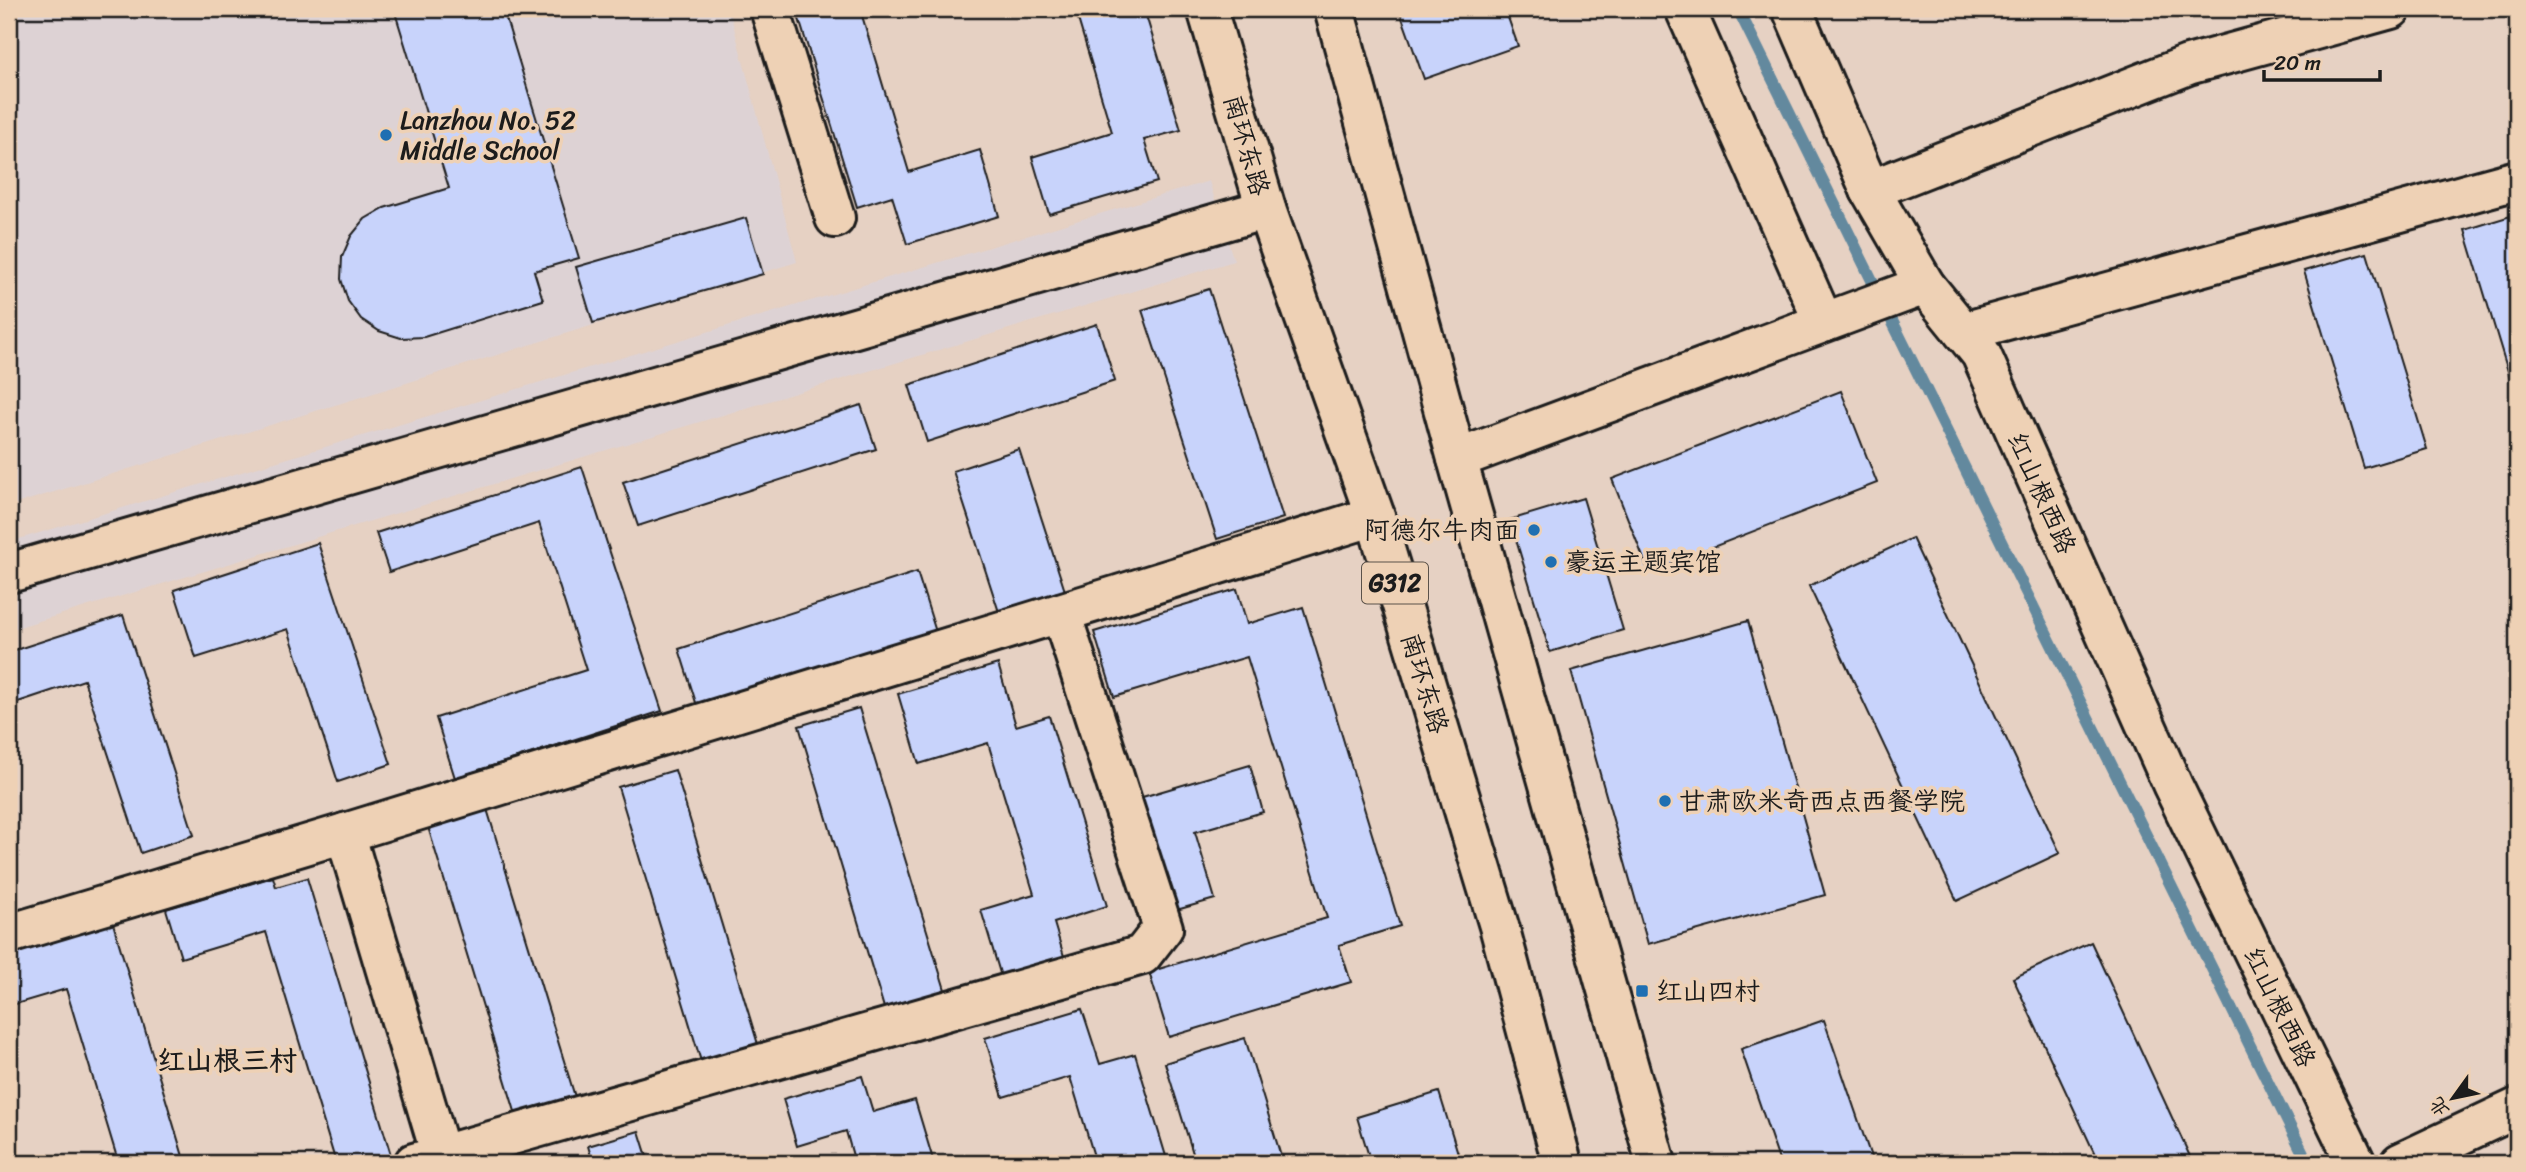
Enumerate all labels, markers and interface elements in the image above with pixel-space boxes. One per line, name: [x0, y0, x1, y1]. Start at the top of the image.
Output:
scale bar: [2264, 38, 2379, 82]
text: 20 m: [2274, 44, 2321, 82]
street label: 南环东路: [1211, 89, 1283, 201]
place label: Lanzhou No. 52 Middle School: [400, 97, 576, 173]
marker: Lanzhou No. 52 Middle School: [378, 127, 394, 143]
street label: 红山根西路: [1995, 424, 2089, 562]
place label: 阿德尔牛肉面: [1364, 507, 1520, 553]
marker: 阿德尔牛肉面: [1526, 522, 1542, 538]
place label: 豪运主题宾馆: [1565, 539, 1721, 585]
marker: 豪运主题宾馆: [1543, 554, 1559, 570]
road number: G312: [1362, 562, 1428, 604]
street label: 南环东路: [1388, 627, 1462, 739]
place label: 甘肃欧米奇西点西餐学院: [1679, 778, 1965, 824]
marker: 甘肃欧米奇西点西餐学院: [1657, 793, 1673, 809]
street label: 红山根西路: [2231, 938, 2329, 1076]
place label: 红山四村: [1656, 968, 1760, 1014]
marker: 红山四村: [1634, 983, 1650, 999]
district label: 红山根三村: [157, 1036, 297, 1085]
north arrow: [2418, 1064, 2488, 1134]
text: 北: [2420, 1090, 2458, 1124]

